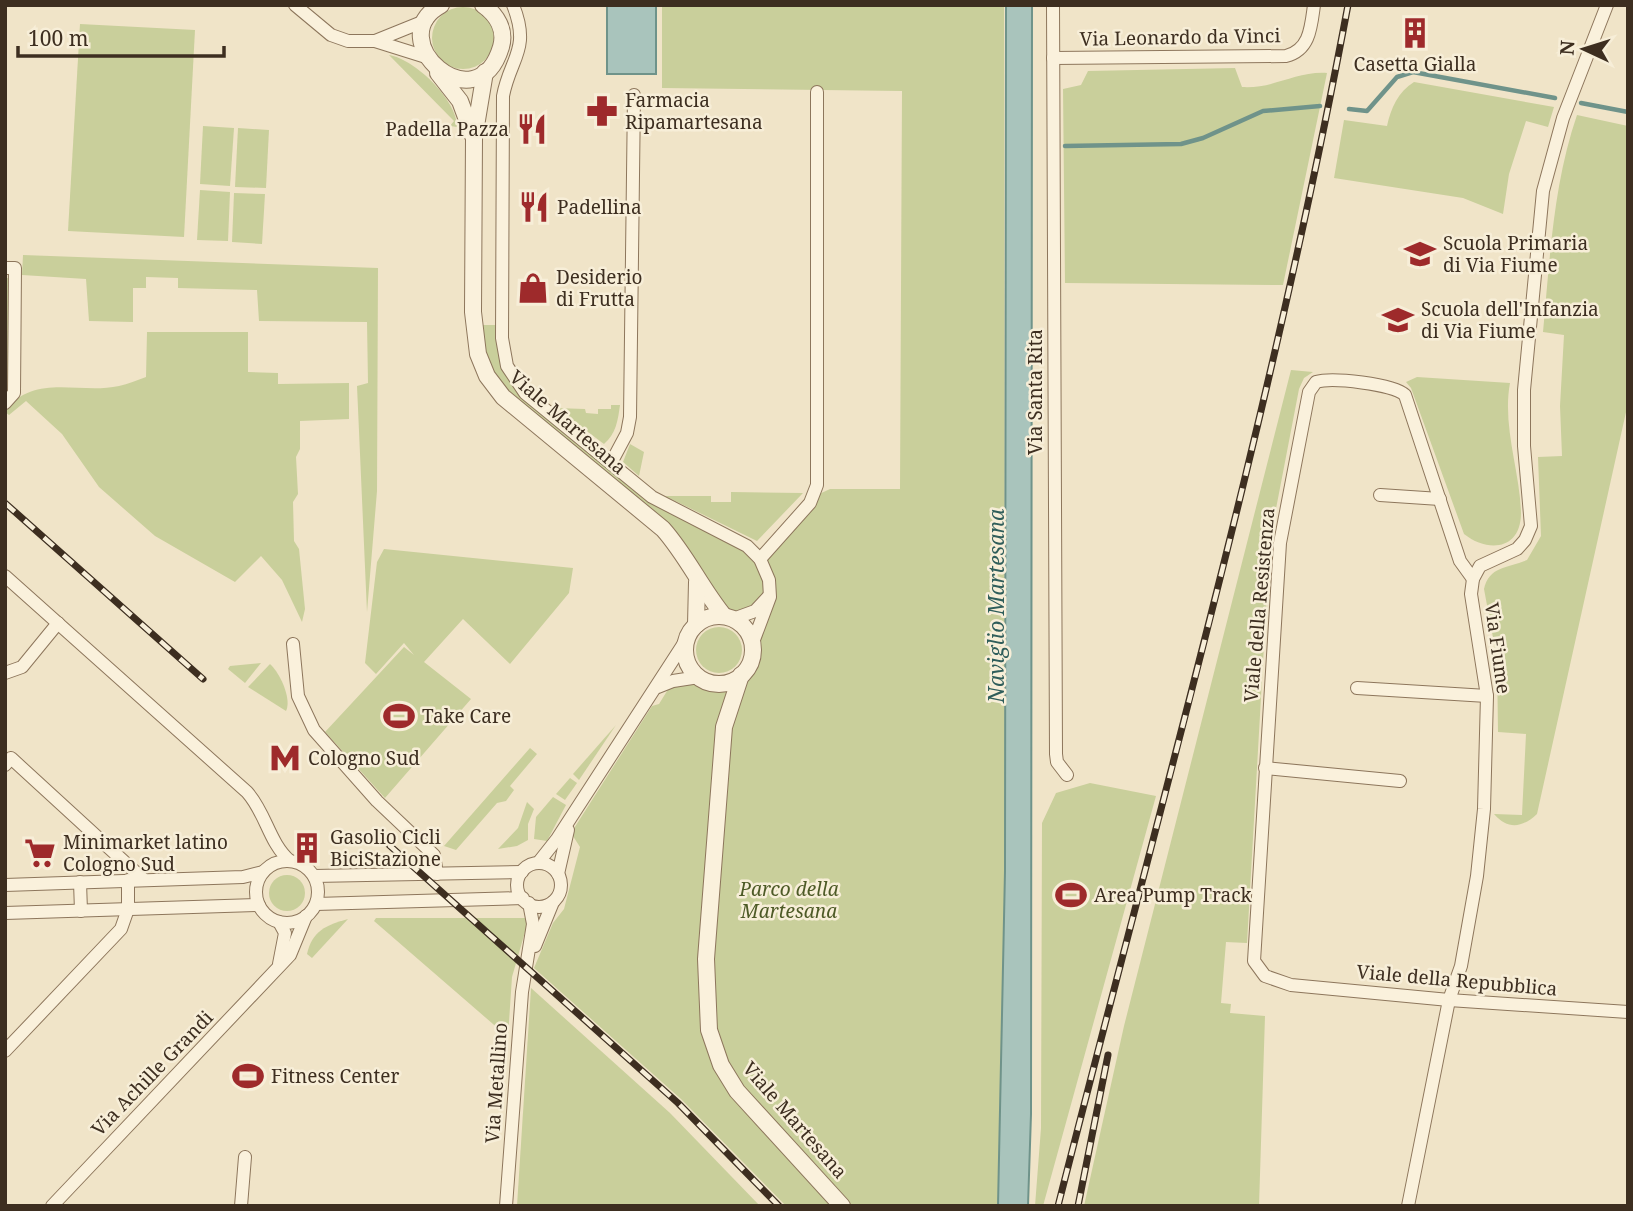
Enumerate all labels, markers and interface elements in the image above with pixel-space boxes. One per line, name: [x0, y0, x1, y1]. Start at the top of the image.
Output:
scale bar: [18, 14, 224, 58]
north arrow: [1549, 14, 1619, 84]
building icon: Casetta Gialla: [1398, 16, 1432, 50]
street label: Via Leonardo da Vinci: [1079, 22, 1281, 52]
text: 100 m: [28, 24, 89, 52]
text: N: [1554, 39, 1581, 56]
place label: Casetta Gialla: [1354, 51, 1476, 77]
place label: Farmacia Ripamartesana: [625, 87, 763, 135]
pharmacy icon: Farmacia Ripamartesana: [585, 94, 619, 128]
restaurant icon: Padella Pazza: [515, 112, 549, 146]
place label: Padella Pazza: [385, 116, 509, 142]
restaurant icon: Padellina: [517, 190, 551, 224]
place label: Padellina: [557, 194, 642, 220]
place label: Scuola Primaria di Via Fiume: [1443, 230, 1588, 278]
school or university icon: Scuola Primaria di Via Fiume: [1403, 237, 1437, 271]
place label: Desiderio di Frutta: [556, 264, 642, 312]
shop icon: Desiderio di Frutta: [516, 271, 550, 305]
place label: Scuola dell'Infanzia di Via Fiume: [1421, 296, 1599, 344]
school or university icon: Scuola dell'Infanzia di Via Fiume: [1381, 303, 1415, 337]
street label: Via Santa Rita: [1022, 329, 1048, 455]
street label: Viale Martesana: [504, 364, 632, 480]
street label: Viale della Resistenza: [1238, 507, 1280, 703]
water label: Naviglio Martesana: [982, 508, 1010, 704]
street label: Via Fiume: [1479, 601, 1517, 695]
sports icon: Take Care: [382, 699, 416, 733]
place label: Take Care: [422, 703, 511, 729]
metro station icon: Cologno Sud: [268, 741, 302, 775]
place label: Cologno Sud: [308, 745, 420, 771]
place label: Gasolio Cicli BiciStazione: [330, 824, 441, 872]
place label: Minimarket latino Cologno Sud: [63, 829, 228, 877]
building icon: Gasolio Cicli BiciStazione: [290, 831, 324, 865]
supermarket icon: Minimarket latino Cologno Sud: [23, 836, 57, 870]
park label: Parco della Martesana: [738, 876, 839, 924]
sports icon: Area Pump Track: [1054, 878, 1088, 912]
place label: Area Pump Track: [1094, 882, 1253, 908]
street label: Viale della Repubblica: [1355, 958, 1559, 1002]
street label: Via Achille Grandi: [85, 1005, 219, 1141]
street label: Via Metallino: [479, 1022, 513, 1144]
street label: Viale Martesana: [737, 1056, 853, 1184]
sports icon: Fitness Center: [231, 1059, 265, 1093]
place label: Fitness Center: [271, 1063, 399, 1089]

